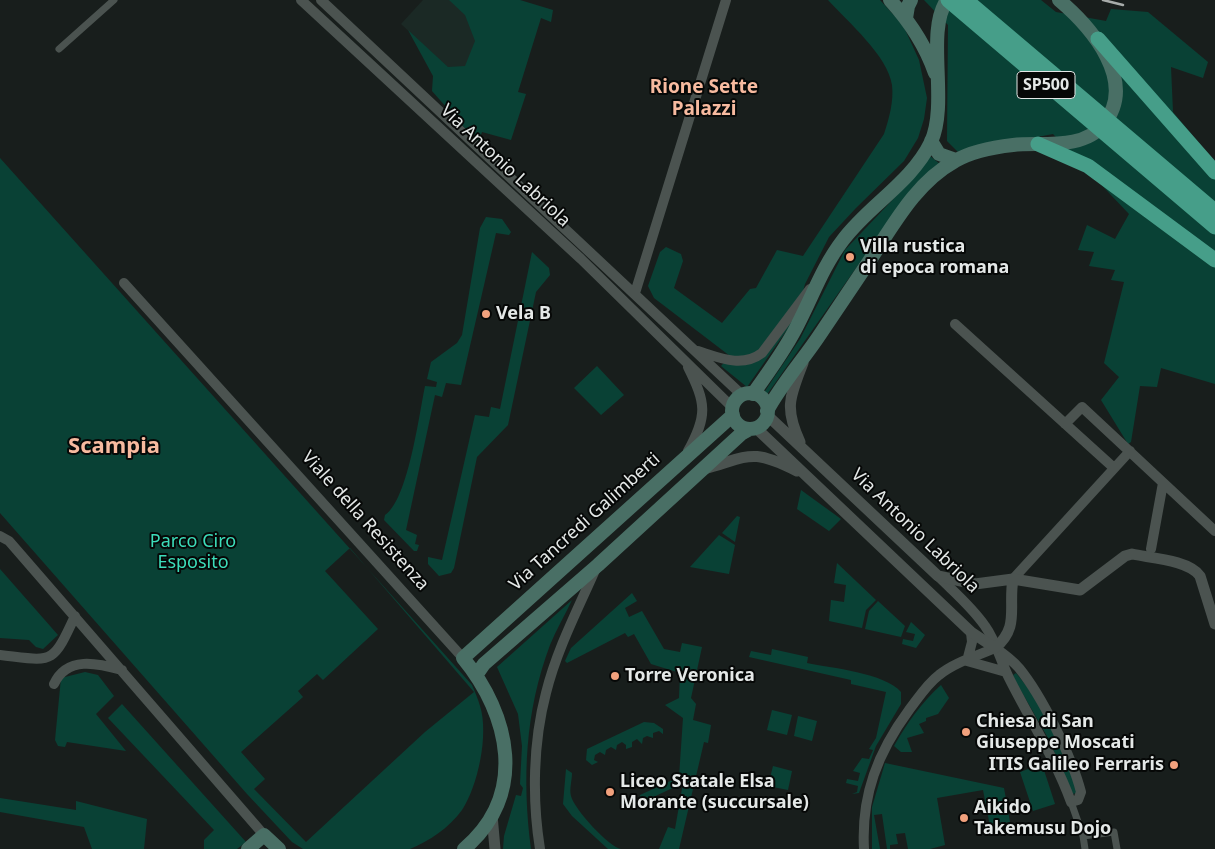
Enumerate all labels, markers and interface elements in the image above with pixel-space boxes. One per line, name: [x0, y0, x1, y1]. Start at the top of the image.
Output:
road number: SP500: [1017, 72, 1075, 98]
district label: Rione Sette Palazzi: [650, 77, 758, 121]
street label: Via Antonio Labriola: [436, 100, 574, 232]
place label: Villa rustica di epoca romana: [860, 236, 1009, 278]
marker: Villa rustica di epoca romana: [844, 251, 856, 263]
place label: Vela B: [496, 303, 551, 325]
marker: Vela B: [480, 308, 492, 320]
district label: Scampia: [68, 434, 160, 460]
street label: Viale della Resistenza: [297, 447, 433, 595]
street label: Via Tancredi Galimberti: [505, 449, 665, 595]
street label: Via Antonio Labriola: [846, 464, 984, 598]
park label: Parco Ciro Esposito: [150, 531, 236, 574]
place label: Torre Veronica: [625, 665, 755, 687]
marker: Torre Veronica: [609, 670, 621, 682]
place label: Chiesa di San Giuseppe Moscati: [976, 711, 1135, 754]
marker: Chiesa di San Giuseppe Moscati: [960, 726, 972, 738]
place label: ITIS Galileo Ferraris: [989, 754, 1164, 776]
marker: ITIS Galileo Ferraris: [1168, 759, 1180, 771]
place label: Liceo Statale Elsa Morante (succursale): [620, 771, 809, 814]
marker: Liceo Statale Elsa Morante (succursale): [604, 786, 616, 798]
place label: Aikido Takemusu Dojo: [974, 797, 1111, 840]
marker: Aikido Takemusu Dojo: [958, 812, 970, 824]

